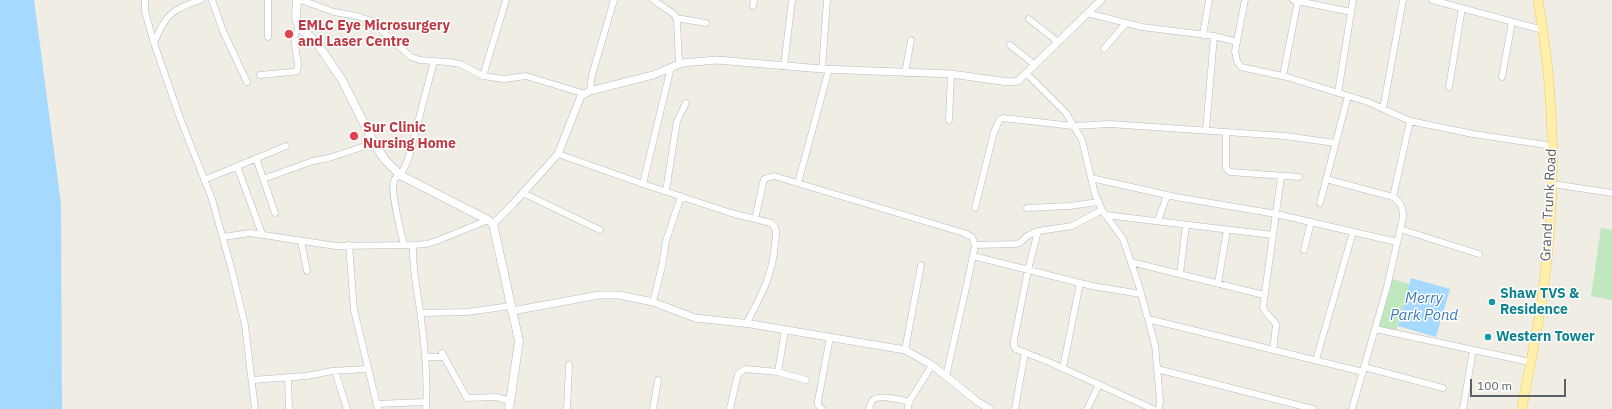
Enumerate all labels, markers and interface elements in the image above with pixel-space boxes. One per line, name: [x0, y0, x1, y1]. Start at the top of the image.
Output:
place label: EMLC Eye Microsurgery and Laser Centre: [298, 18, 450, 50]
marker: EMLC Eye Microsurgery and Laser Centre: [283, 28, 295, 40]
place label: Sur Clinic Nursing Home: [363, 120, 456, 152]
marker: Sur Clinic Nursing Home: [348, 130, 360, 142]
street label: Grand Trunk Road: [1538, 148, 1560, 262]
place label: Shaw TVS & Residence: [1500, 286, 1579, 318]
water label: Merry Park Pond: [1390, 290, 1458, 325]
marker: Shaw TVS & Residence: [1487, 297, 1497, 307]
place label: Western Tower: [1496, 329, 1595, 345]
marker: Western Tower: [1483, 332, 1493, 342]
scale bar: [1472, 371, 1568, 397]
text: 100 m: [1477, 378, 1512, 393]

